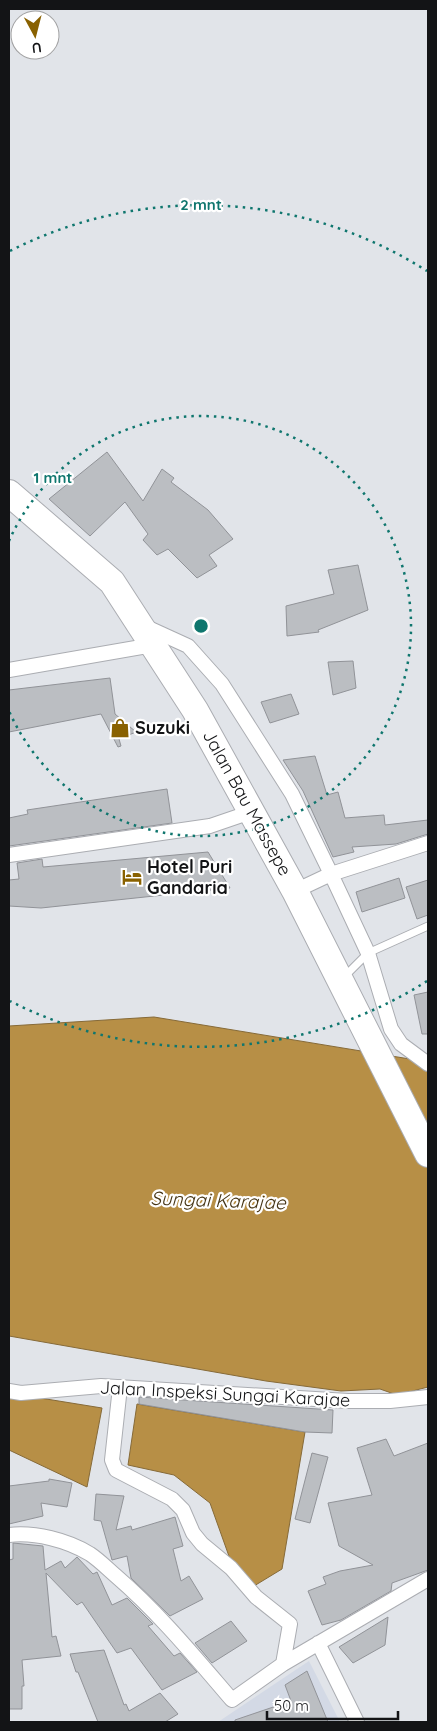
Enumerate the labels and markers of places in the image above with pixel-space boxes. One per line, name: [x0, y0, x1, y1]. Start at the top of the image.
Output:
centre of rings: [192, 617, 210, 635]
place label: Suzuki: [135, 716, 190, 739]
shop icon: Suzuki: [109, 717, 131, 739]
place label: Hotel Puri Gandaria: [147, 855, 232, 899]
hotel icon: Hotel Puri Gandaria: [121, 866, 143, 888]

